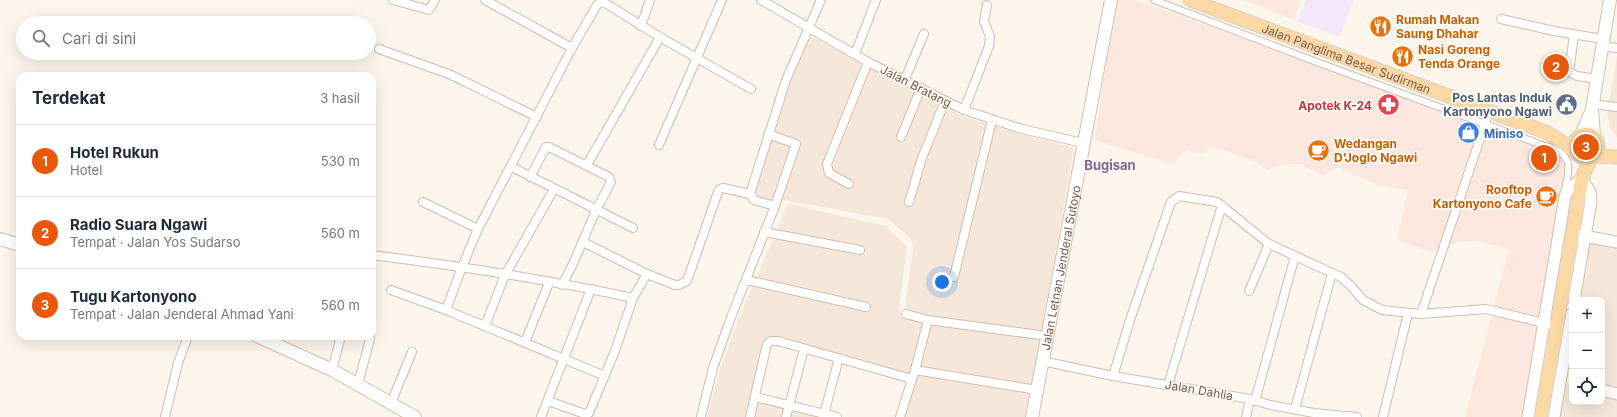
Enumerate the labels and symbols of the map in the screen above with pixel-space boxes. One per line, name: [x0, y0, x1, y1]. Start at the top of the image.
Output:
place label: Rumah Makan Saung Dhahar: [1396, 12, 1479, 41]
restaurant icon: Rumah Makan Saung Dhahar: [1367, 13, 1393, 39]
street label: Jalan Panglima Besar Sudirman: [1260, 20, 1433, 96]
place label: Nasi Goreng Tenda Orange: [1418, 42, 1500, 71]
restaurant icon: Nasi Goreng Tenda Orange: [1389, 43, 1415, 69]
pin: 2: [1543, 52, 1569, 82]
street label: Jalan Bratang: [878, 62, 954, 110]
place label: Pos Lantas Induk Kartonyono Ngawi: [1443, 90, 1552, 119]
public building icon: Pos Lantas Induk Kartonyono Ngawi: [1554, 91, 1580, 117]
pharmacy icon: Apotek K-24: [1375, 92, 1401, 118]
place label: Apotek K-24: [1298, 98, 1372, 113]
shop icon: Miniso: [1455, 120, 1481, 146]
place label: Miniso: [1484, 126, 1523, 141]
pin: 3: [1573, 132, 1599, 162]
place label: Wedangan D'Joglo Ngawi: [1334, 136, 1417, 165]
cafe icon: Wedangan D'Joglo Ngawi: [1306, 137, 1332, 163]
pin: 1: [1531, 143, 1557, 173]
district label: Bugisan: [1084, 157, 1136, 173]
place label: Rooftop Kartonyono Cafe: [1433, 182, 1532, 211]
cafe icon: Rooftop Kartonyono Cafe: [1534, 183, 1560, 209]
street label: Jalan Letnan Jenderal Sutoyo: [1037, 184, 1083, 352]
your location: [932, 272, 952, 292]
street label: Jalan Dahlia: [1164, 377, 1234, 403]

